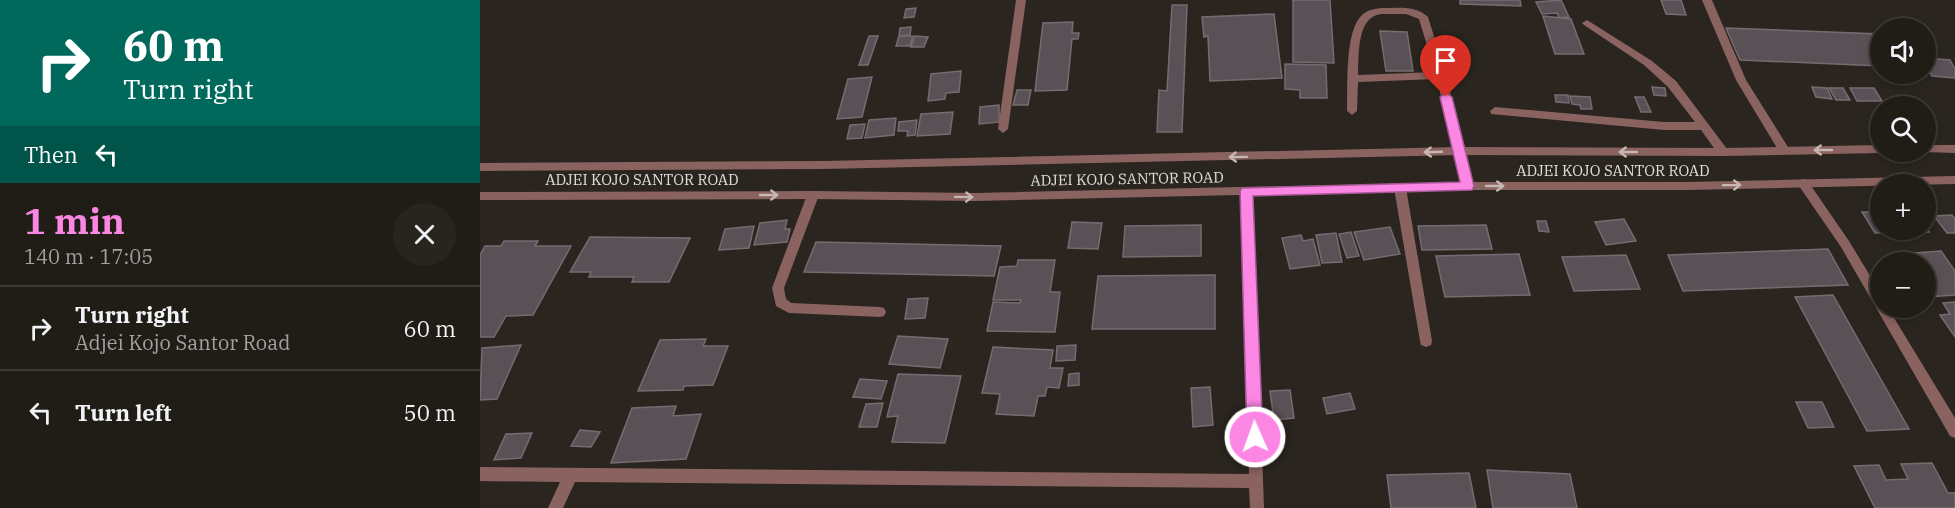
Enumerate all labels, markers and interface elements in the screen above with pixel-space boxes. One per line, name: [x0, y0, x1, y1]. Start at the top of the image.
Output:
text: 60 m: [123, 18, 224, 73]
map controls: [1870, 18, 1936, 318]
button: sound: [1870, 18, 1936, 84]
icon: right: [24, 24, 102, 102]
pin: [1420, 35, 1471, 97]
icon: arrive: [1429, 44, 1462, 77]
text: Turn right: [123, 71, 254, 106]
button: search: [1870, 96, 1936, 162]
icon: left: [90, 138, 123, 171]
text: Then: [24, 140, 78, 169]
one-way arrow: [1813, 144, 1833, 156]
one-way arrow: [1618, 146, 1638, 158]
one-way arrow: [1423, 147, 1443, 158]
one-way arrow: [1228, 151, 1248, 162]
street label: ADJEI KOJO SANTOR ROAD: [1516, 161, 1710, 180]
street label: ADJEI KOJO SANTOR ROAD: [1030, 167, 1224, 190]
street label: ADJEI KOJO SANTOR ROAD: [545, 170, 739, 189]
button: +: [1870, 174, 1936, 240]
one-way arrow: [1722, 179, 1742, 191]
one-way arrow: [1485, 180, 1505, 192]
one-way arrow: [759, 189, 779, 201]
one-way arrow: [954, 191, 974, 203]
text: 1 min: [24, 197, 125, 244]
button: close: [393, 203, 456, 266]
text: 140 m · 17:05: [24, 243, 153, 270]
button: −: [1870, 252, 1936, 318]
text: Turn right: [75, 300, 189, 329]
icon: right: [24, 312, 57, 345]
text: 60 m: [404, 314, 456, 343]
text: Adjei Kojo Santor Road: [75, 329, 290, 356]
icon: left: [24, 396, 57, 429]
text: Turn left: [75, 398, 171, 427]
text: 50 m: [404, 398, 456, 427]
position arrow: [1223, 405, 1287, 469]

